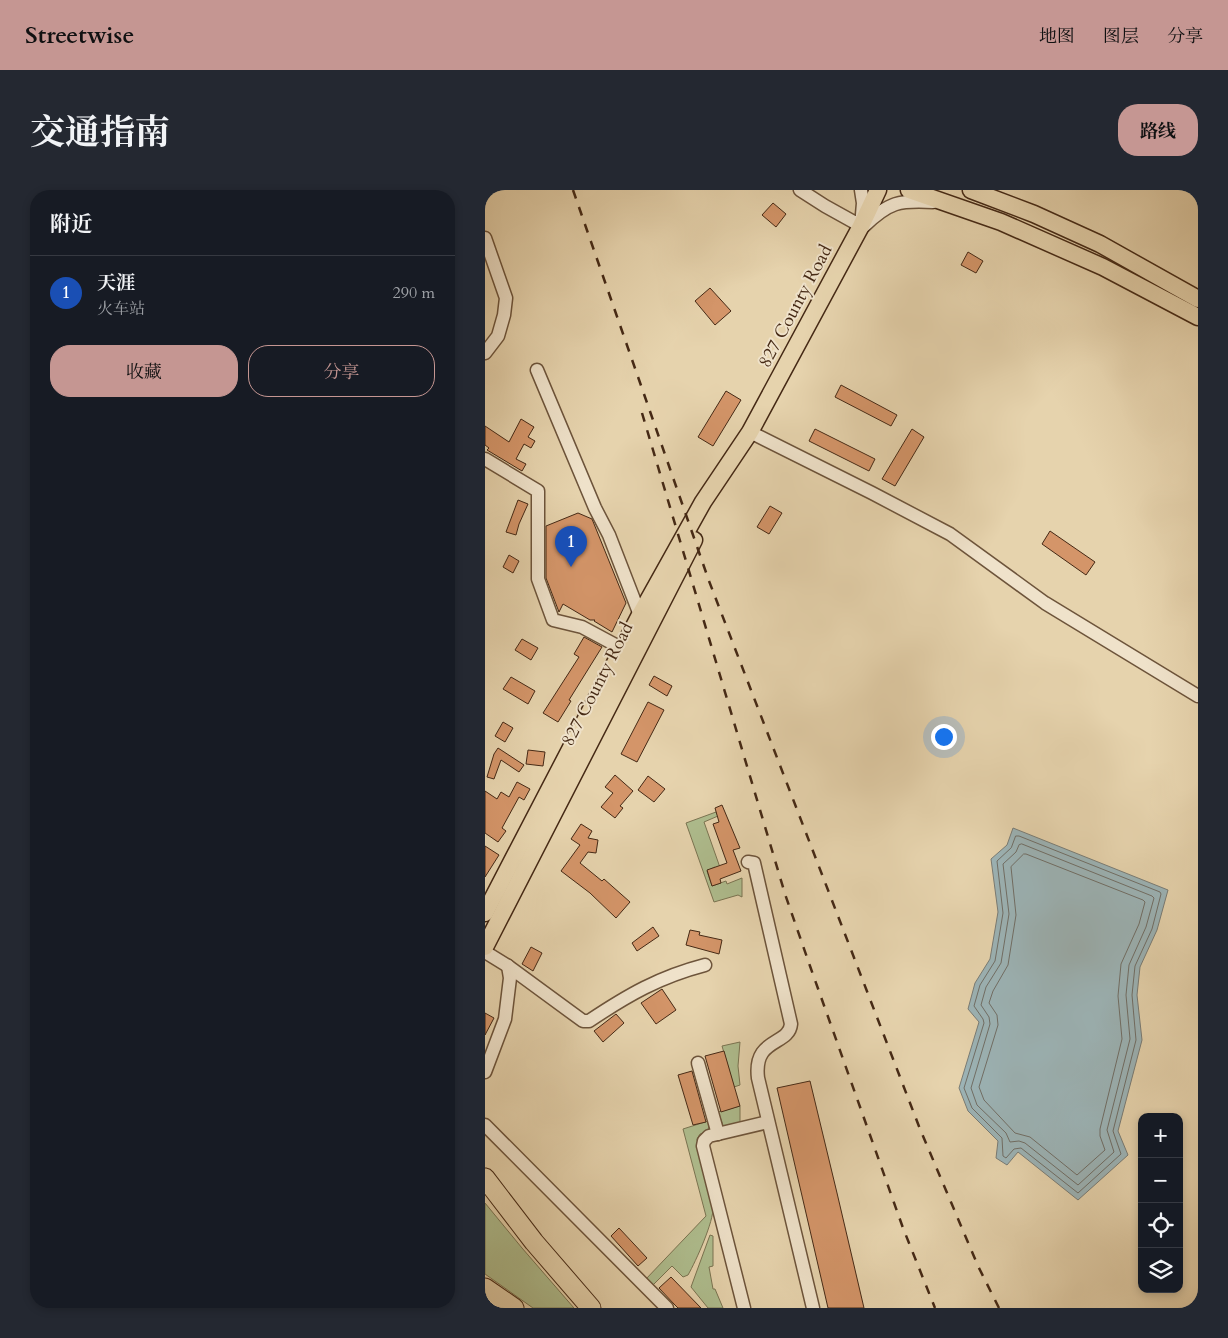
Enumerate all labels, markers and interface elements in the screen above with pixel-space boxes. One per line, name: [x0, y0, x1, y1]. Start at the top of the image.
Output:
text: Streetwise: [25, 19, 134, 52]
text: 地图: [1039, 24, 1075, 49]
text: 图层: [1103, 24, 1139, 49]
text: 分享: [1167, 24, 1203, 49]
button: 路线: [1118, 104, 1198, 156]
text: 交通指南: [30, 109, 170, 157]
text: 附近: [50, 210, 92, 239]
street label: 827 County Road: [753, 240, 839, 372]
text: 天涯: [97, 270, 135, 296]
text: 1: [62, 282, 70, 304]
text: 290 m: [393, 282, 435, 304]
text: 火车站: [97, 298, 145, 320]
button: 收藏: [50, 345, 238, 397]
button: 分享: [248, 345, 435, 397]
pin: 1: [555, 526, 587, 567]
street label: 827 County Road: [556, 618, 640, 750]
your location: [931, 724, 957, 750]
map controls: [1138, 1113, 1183, 1293]
button: +: [1138, 1113, 1183, 1158]
button: −: [1138, 1158, 1183, 1203]
button: locate: [1138, 1203, 1183, 1248]
button: layers: [1138, 1248, 1183, 1293]

